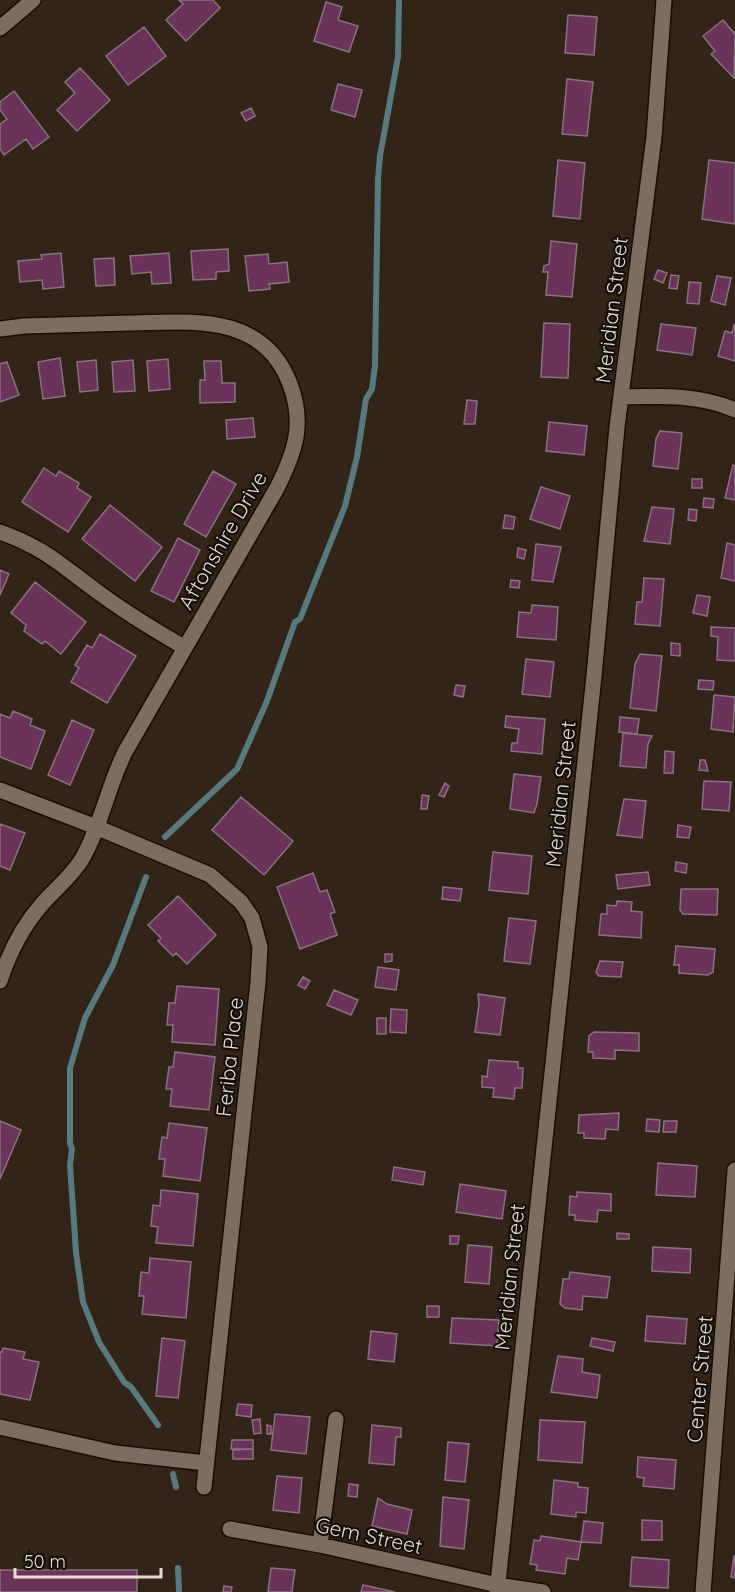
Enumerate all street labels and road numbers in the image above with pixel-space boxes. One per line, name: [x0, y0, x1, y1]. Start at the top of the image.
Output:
street label: Meridian Street: [589, 235, 633, 385]
street label: Aftonshire Drive: [172, 466, 272, 614]
street label: Meridian Street: [539, 720, 581, 868]
street label: Feriba Place: [210, 996, 248, 1118]
street label: Meridian Street: [488, 1203, 530, 1351]
street label: Center Street: [680, 1314, 718, 1444]
street label: Gem Street: [313, 1511, 425, 1559]

